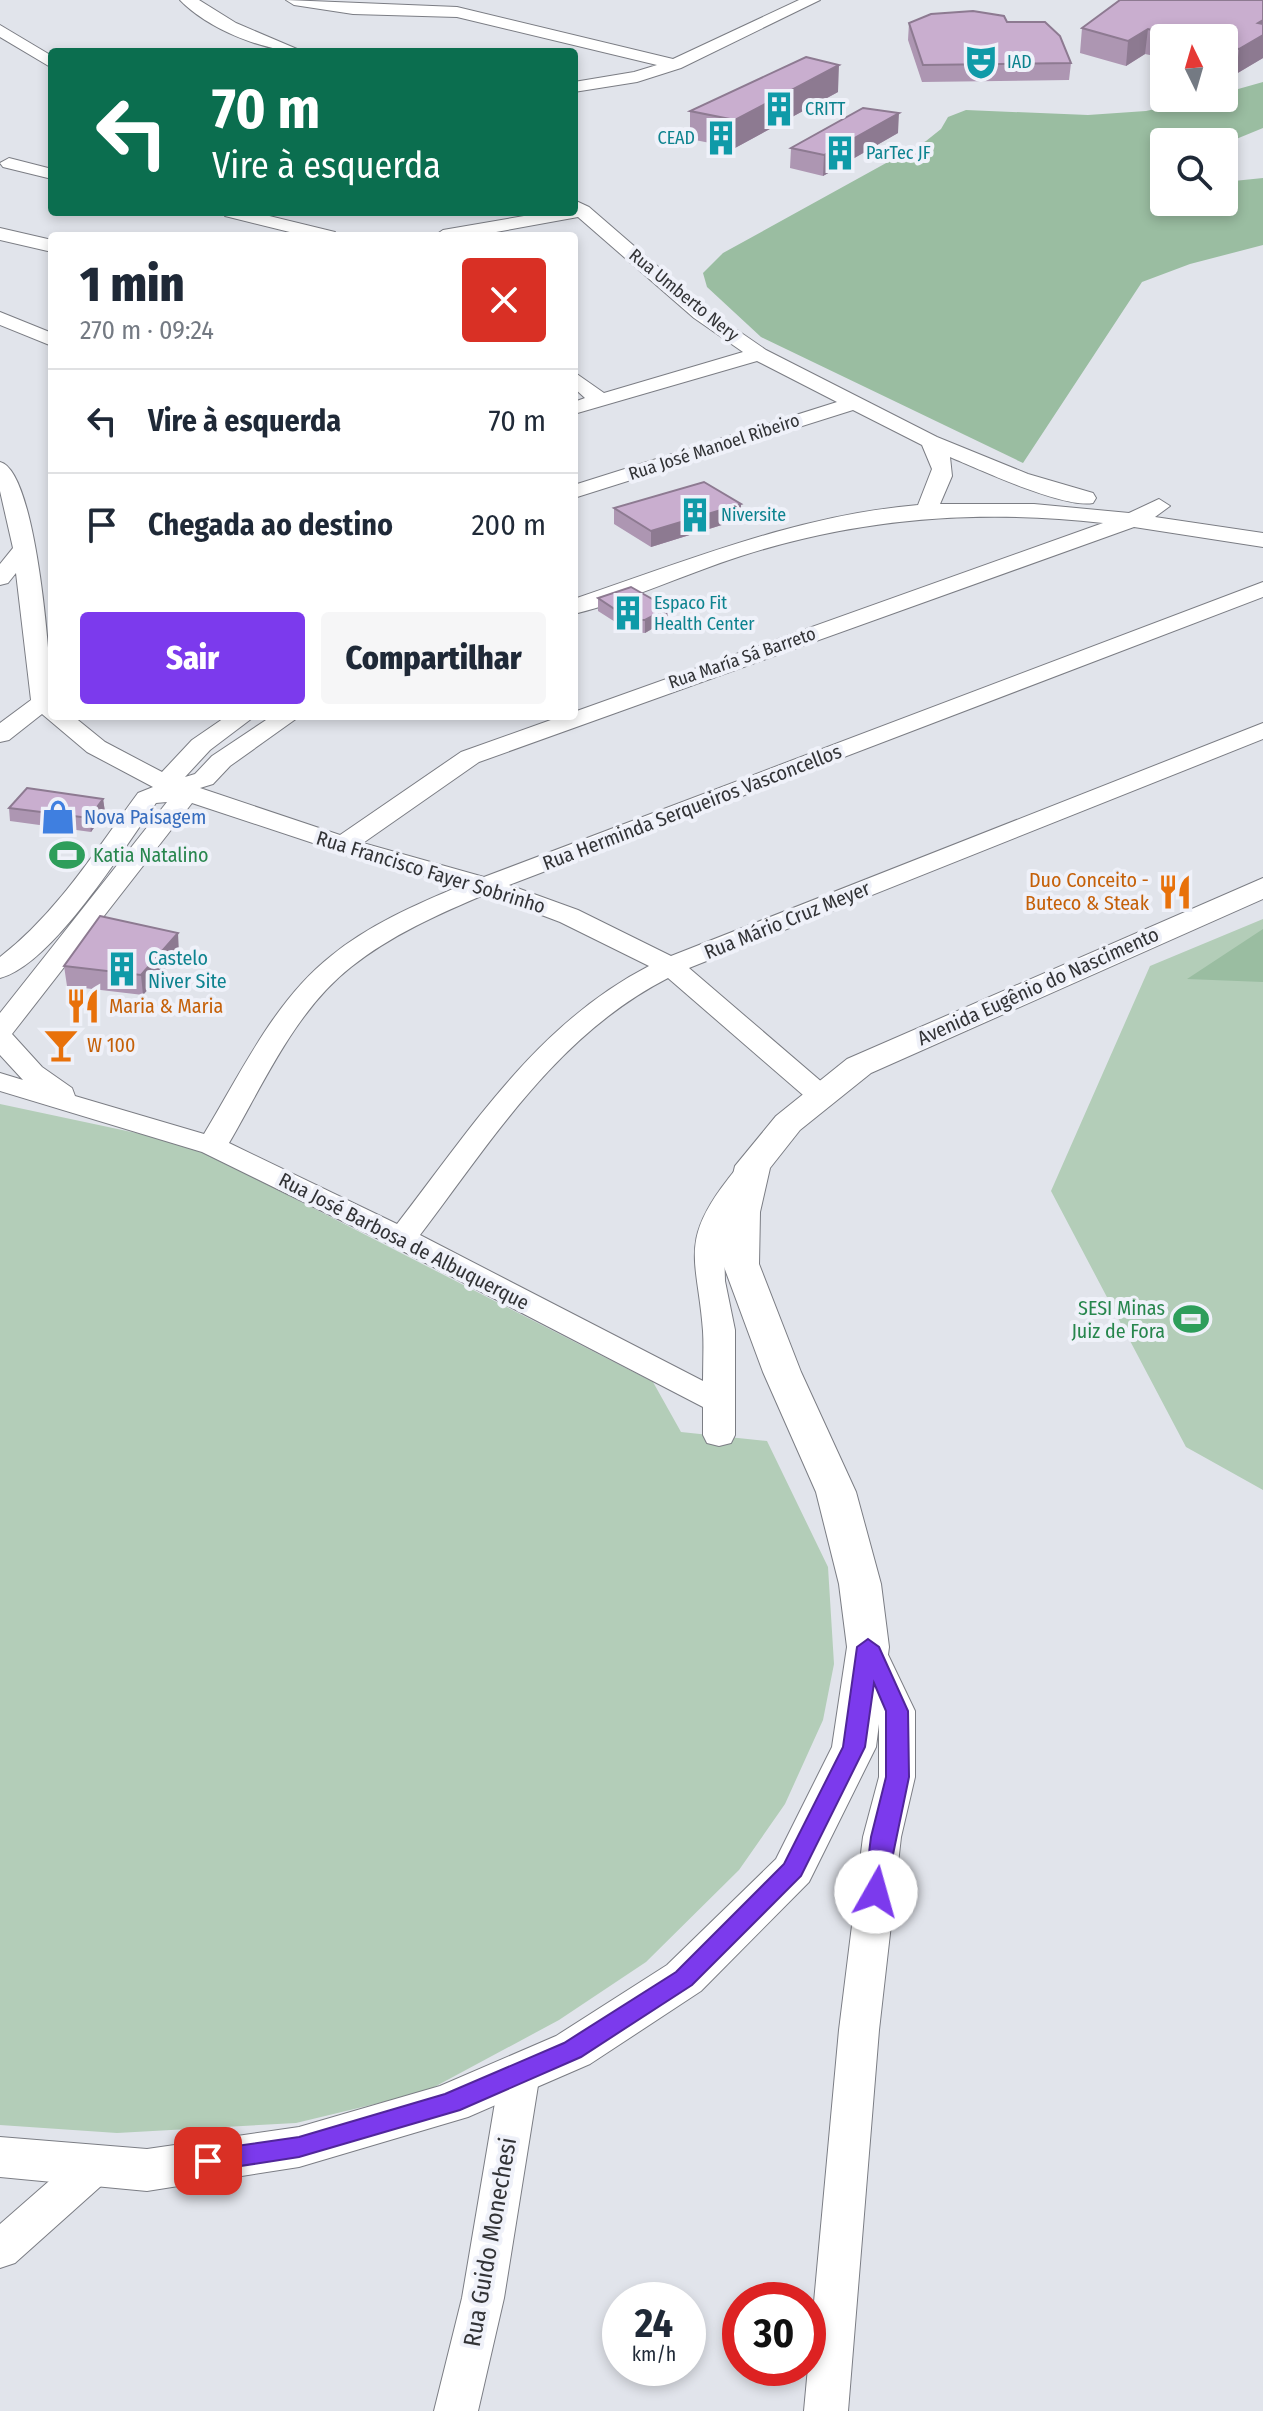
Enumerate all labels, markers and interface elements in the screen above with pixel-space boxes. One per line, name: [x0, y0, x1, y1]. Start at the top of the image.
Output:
north arrow: [1150, 24, 1238, 112]
map controls: [1150, 24, 1238, 216]
theatre icon: IAD: [962, 43, 1000, 81]
place label: IAD: [1007, 51, 1032, 73]
text: 70 m: [212, 76, 320, 143]
icon: left: [80, 80, 184, 184]
building icon: CRITT: [760, 90, 798, 128]
place label: CRITT: [805, 98, 846, 120]
building icon: CEAD: [702, 119, 740, 157]
place label: CEAD: [657, 127, 695, 149]
button: search: [1150, 128, 1238, 216]
building icon: ParTec JF: [821, 134, 859, 172]
place label: ParTec JF: [866, 142, 931, 164]
text: Vire à esquerda: [212, 144, 441, 188]
street label: Rua Umberto Nery: [625, 244, 743, 346]
text: 1 min: [80, 256, 184, 314]
button: close: [462, 258, 546, 342]
text: 270 m · 09:24: [80, 315, 214, 346]
icon: left: [80, 399, 124, 443]
text: Vire à esquerda: [148, 403, 341, 439]
text: 70 m: [488, 403, 546, 439]
street label: Rua José Manoel Ribeiro: [626, 409, 802, 485]
building icon: Niversite: [676, 496, 714, 534]
icon: arrive: [80, 503, 124, 547]
place label: Niversite: [721, 504, 786, 526]
text: Chegada ao destino: [148, 507, 393, 543]
text: 200 m: [471, 507, 546, 543]
place label: Espaco Fit Health Center: [654, 592, 755, 635]
building icon: Espaco Fit Health Center: [609, 594, 647, 632]
button: Sair: [80, 612, 305, 704]
button: Compartilhar: [321, 612, 546, 704]
street label: Rua María Sá Barreto: [665, 622, 819, 694]
street label: Rua Herminda Serqueiros Vasconcellos: [539, 739, 845, 875]
shop icon: Nova Paisagem: [39, 798, 77, 836]
place label: Nova Paisagem: [84, 805, 206, 829]
street label: Rua Francisco Fayer Sobrinho: [314, 826, 548, 918]
sports icon: Katia Natalino: [48, 836, 86, 874]
place label: Katia Natalino: [93, 843, 209, 867]
place label: Duo Conceito - Buteco & Steak: [1025, 868, 1150, 915]
restaurant icon: Duo Conceito - Buteco & Steak: [1156, 873, 1194, 911]
street label: Rua Mário Cruz Meyer: [701, 876, 873, 964]
street label: Avenida Eugênio do Nascimento: [914, 922, 1162, 1050]
place label: Castelo Niver Site: [148, 946, 227, 993]
building icon: Castelo Niver Site: [103, 950, 141, 988]
restaurant icon: Maria & Maria: [64, 987, 102, 1025]
place label: Maria & Maria: [109, 994, 223, 1018]
bar icon: W 100: [42, 1026, 80, 1064]
place label: W 100: [87, 1033, 135, 1057]
street label: Rua José Barbosa de Albuquerque: [275, 1167, 533, 1315]
place label: SESI Minas Juiz de Fora: [1071, 1296, 1165, 1343]
sports icon: SESI Minas Juiz de Fora: [1172, 1300, 1210, 1338]
position arrow: [834, 1850, 918, 1934]
pin: [174, 2127, 242, 2195]
street label: Rua Guido Monechesi: [458, 2135, 522, 2349]
icon: arrive: [186, 2139, 230, 2183]
speed limit sign: 30: [722, 2282, 826, 2386]
text: 24: [635, 2300, 673, 2348]
text: km/h: [632, 2342, 676, 2366]

